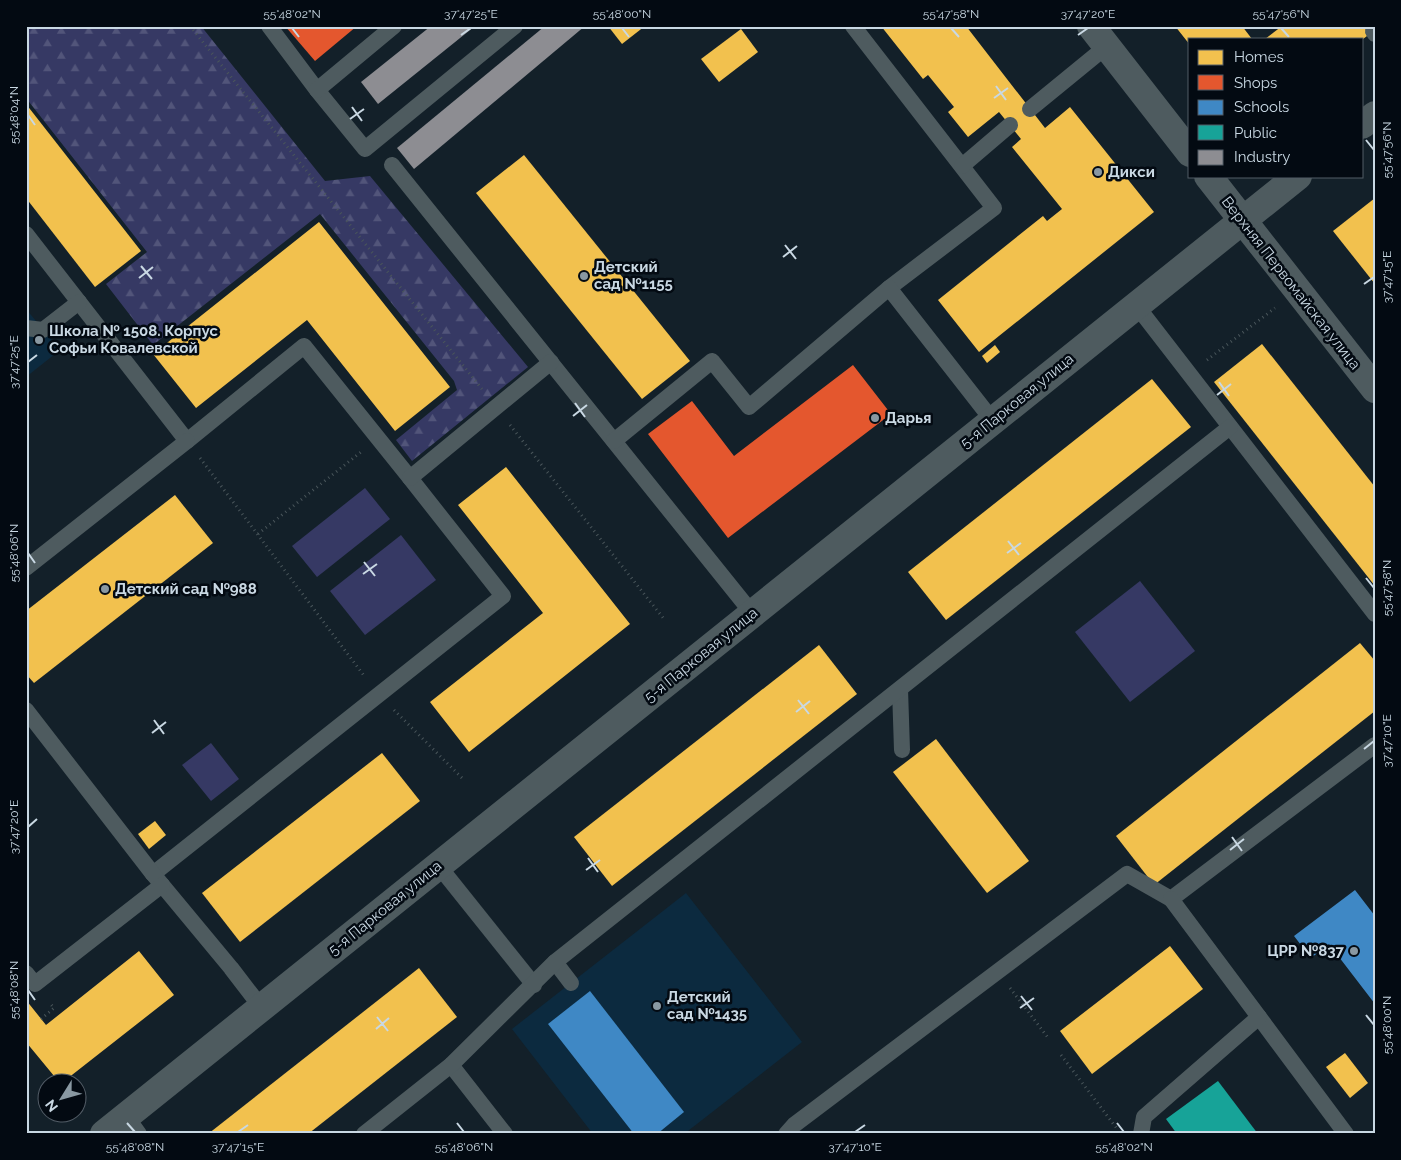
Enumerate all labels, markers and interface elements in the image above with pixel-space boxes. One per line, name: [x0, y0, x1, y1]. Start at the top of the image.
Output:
text: 55°48'02"N: [263, 7, 321, 21]
text: 37°47'25"E: [444, 7, 498, 21]
text: 55°48'00"N: [593, 7, 651, 21]
text: 55°47'58"N: [923, 7, 979, 21]
text: 37°47'20"E: [1061, 7, 1115, 21]
text: 55°47'56"N: [1253, 7, 1309, 21]
legend: [1188, 38, 1364, 178]
text: Homes: [1234, 48, 1284, 66]
text: Shops: [1234, 74, 1277, 92]
text: 55°48'04"N: [7, 86, 21, 144]
text: Schools: [1234, 98, 1289, 116]
text: 55°47'56"N: [1380, 122, 1394, 178]
text: Public: [1234, 124, 1277, 142]
text: Industry: [1234, 148, 1290, 166]
place label: Дикси: [1108, 163, 1155, 181]
marker: Дикси: [1092, 166, 1104, 178]
street label: Верхняя Первомайская улица: [1218, 193, 1364, 373]
text: 37°47'15"E: [1380, 251, 1394, 303]
place label: Детский сад №1155: [594, 258, 673, 293]
marker: Детский сад №1155: [578, 270, 590, 282]
place label: Школа № 1508. Корпус Софьи Ковалевской: [49, 322, 218, 357]
marker: Школа № 1508. Корпус Софьи Ковалевской: [33, 334, 45, 346]
text: 37°47'25"E: [7, 335, 21, 389]
street label: 5-я Парковая улица: [957, 350, 1077, 452]
place label: Дарья: [885, 409, 931, 427]
marker: Дарья: [869, 412, 881, 424]
text: 55°48'06"N: [7, 524, 21, 582]
text: 55°47'58"N: [1380, 560, 1394, 616]
place label: Детский сад №988: [115, 580, 257, 598]
marker: Детский сад №988: [99, 583, 111, 595]
street label: 5-я Парковая улица: [641, 604, 761, 706]
text: 37°47'10"E: [1380, 714, 1394, 768]
text: 37°47'20"E: [7, 800, 21, 854]
street label: 5-я Парковая улица: [325, 857, 445, 959]
place label: ЦРР №837: [1267, 942, 1345, 960]
marker: ЦРР №837: [1348, 945, 1360, 957]
text: 55°48'08"N: [7, 961, 21, 1019]
place label: Детский сад №1435: [667, 988, 747, 1023]
text: 55°48'00"N: [1380, 996, 1394, 1054]
marker: Детский сад №1435: [651, 1000, 663, 1012]
north arrow: [38, 1072, 88, 1122]
text: N: [42, 1097, 61, 1115]
text: 55°48'08"N: [106, 1140, 164, 1154]
text: 37°47'15"E: [212, 1140, 264, 1154]
text: 55°48'06"N: [435, 1140, 493, 1154]
text: 37°47'10"E: [828, 1140, 882, 1154]
text: 55°48'02"N: [1095, 1140, 1153, 1154]

